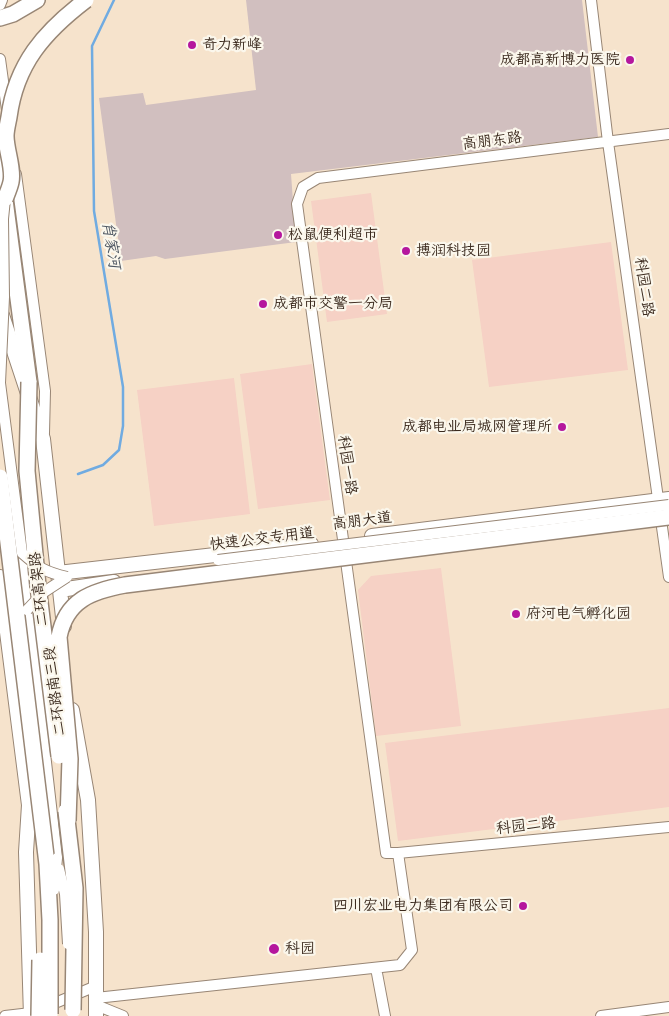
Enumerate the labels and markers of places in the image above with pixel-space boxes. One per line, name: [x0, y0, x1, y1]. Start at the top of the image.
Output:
place label: 奇力新峰: [202, 36, 262, 54]
marker: 奇力新峰: [186, 39, 198, 51]
place label: 成都高新博力医院: [500, 51, 620, 69]
marker: 成都高新博力医院: [624, 54, 636, 66]
place label: 松鼠便利超市: [288, 226, 378, 244]
marker: 松鼠便利超市: [272, 229, 284, 241]
place label: 搏润科技园: [416, 242, 491, 260]
marker: 搏润科技园: [400, 245, 412, 257]
place label: 成都市交警一分局: [273, 295, 393, 313]
marker: 成都市交警一分局: [257, 298, 269, 310]
place label: 成都电业局城网管理所: [402, 418, 552, 436]
marker: 成都电业局城网管理所: [556, 421, 568, 433]
place label: 府河电气孵化园: [526, 605, 631, 623]
marker: 府河电气孵化园: [510, 608, 522, 620]
place label: 四川宏业电力集团有限公司: [333, 897, 513, 915]
marker: 四川宏业电力集团有限公司: [517, 900, 529, 912]
place label: 科园: [285, 940, 315, 958]
marker: 科园: [267, 942, 281, 956]

